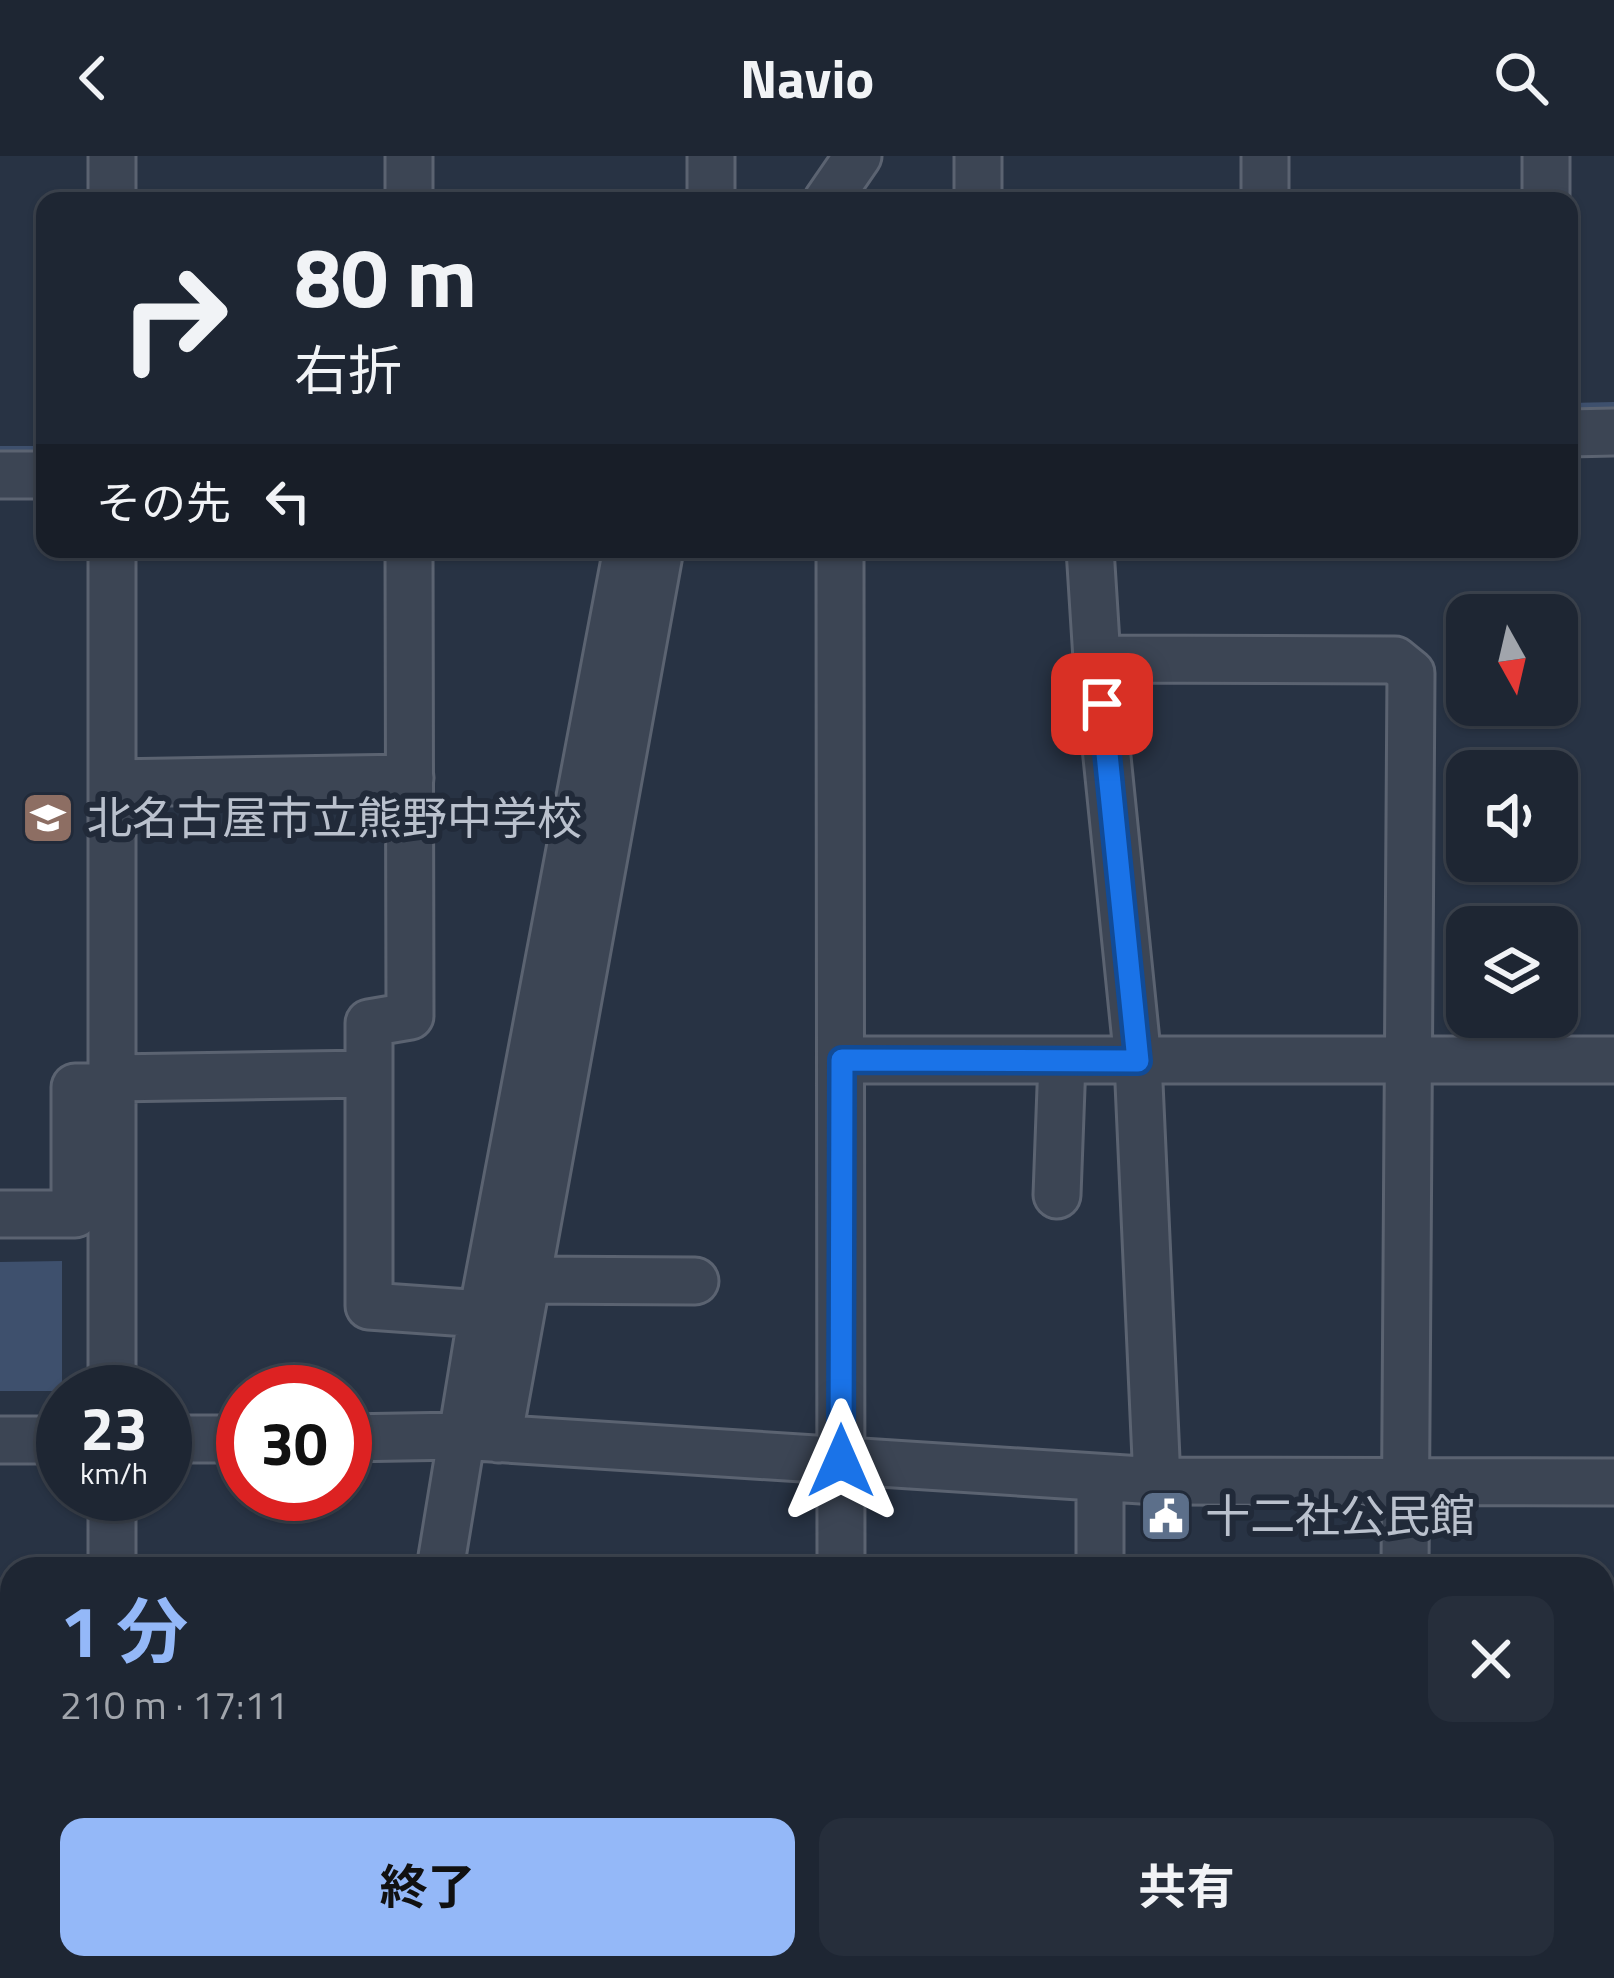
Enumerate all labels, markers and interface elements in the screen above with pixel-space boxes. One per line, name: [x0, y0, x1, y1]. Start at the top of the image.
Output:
text: Navio: [740, 37, 874, 119]
icon: back: [60, 45, 126, 111]
icon: search: [1488, 45, 1554, 111]
text: 80 m: [294, 212, 477, 340]
icon: right: [96, 240, 252, 396]
text: 右折: [294, 329, 402, 411]
text: その先: [96, 468, 231, 536]
icon: left: [255, 468, 321, 534]
north arrow: [1446, 594, 1578, 726]
map controls: [1446, 594, 1578, 1038]
pin: [1051, 653, 1153, 755]
icon: arrive: [1069, 671, 1135, 737]
button: sound: [1446, 750, 1578, 882]
place label: 北名古屋市立熊野中学校: [87, 783, 582, 851]
school or university icon: 北名古屋市立熊野中学校: [20, 790, 76, 846]
button: layers: [1446, 906, 1578, 1038]
speed limit sign: 30: [216, 1365, 372, 1521]
text: 23: [80, 1382, 148, 1473]
position arrow: [778, 1398, 904, 1524]
text: km/h: [80, 1450, 148, 1496]
place label: 十二社公民館: [1205, 1481, 1475, 1549]
public building icon: 十二社公民館: [1138, 1488, 1194, 1544]
text: 1 分: [60, 1575, 188, 1685]
button: close: [1428, 1596, 1554, 1722]
text: 210 m · 17:11: [60, 1675, 288, 1734]
button: 終了: [60, 1818, 795, 1956]
button: 共有: [819, 1818, 1554, 1956]

